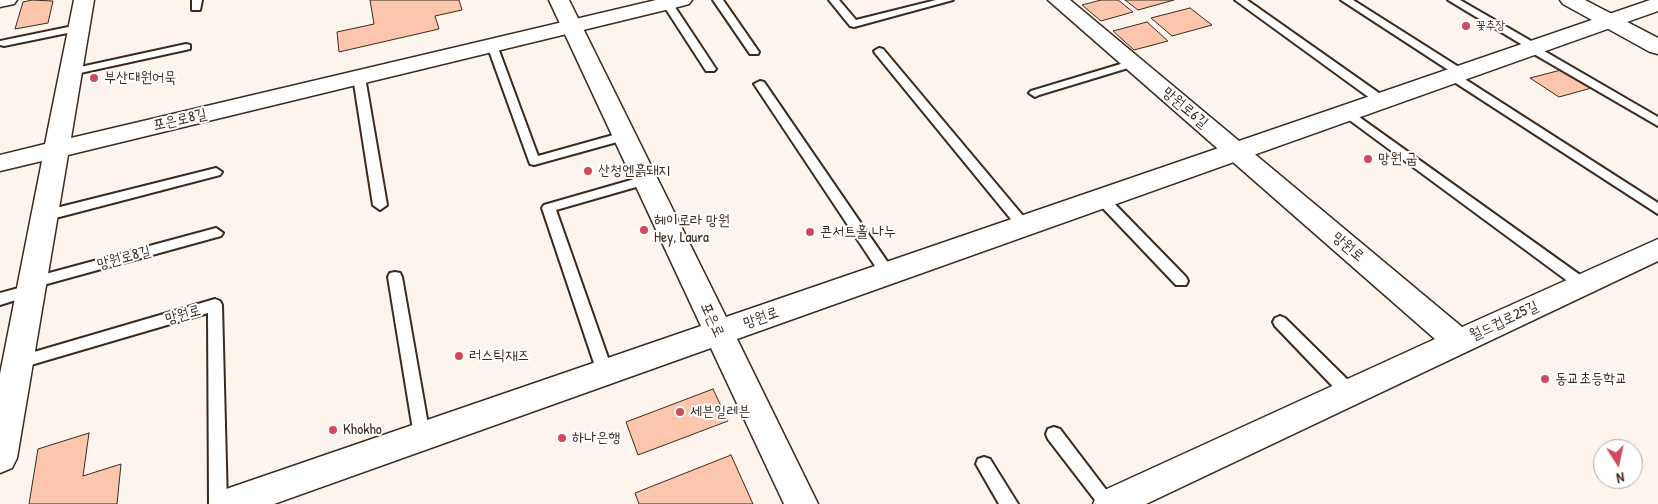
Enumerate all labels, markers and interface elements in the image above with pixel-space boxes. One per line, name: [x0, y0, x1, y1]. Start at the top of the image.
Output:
place label: 꽃추장: [1476, 19, 1505, 33]
marker: 꽃추장: [1460, 20, 1472, 32]
place label: 부산대원어묵: [104, 69, 176, 87]
marker: 부산대원어묵: [88, 72, 100, 84]
street label: 망원로6길: [1158, 84, 1212, 132]
street label: 포은로8길: [151, 105, 209, 135]
place label: 망원 굽: [1378, 150, 1418, 168]
marker: 망원 굽: [1362, 153, 1374, 165]
place label: 산청엔흙돼지: [598, 162, 670, 180]
marker: 산청엔흙돼지: [582, 165, 594, 177]
place label: 헤이로라 망원 Hey, Laura: [654, 212, 730, 247]
place label: 콘서트홀 나누: [820, 223, 896, 241]
marker: 헤이로라 망원 Hey, Laura: [638, 224, 650, 236]
marker: 콘서트홀 나누: [804, 226, 816, 238]
street label: 망원로: [1328, 228, 1368, 266]
street label: 망원로8길: [95, 242, 153, 274]
street label: 월드컵로25길: [1467, 297, 1541, 345]
street label: 포은로: [696, 300, 728, 340]
street label: 망원로: [163, 301, 203, 329]
street label: 망원로: [741, 304, 781, 332]
place label: 러스틱재즈: [469, 347, 529, 365]
marker: 러스틱재즈: [453, 350, 465, 362]
place label: 동교초등학교: [1555, 370, 1627, 388]
marker: 동교초등학교: [1539, 373, 1551, 385]
place label: 세븐일레븐: [690, 403, 750, 421]
marker: 세븐일레븐: [674, 406, 686, 418]
place label: Khokho: [343, 421, 382, 439]
marker: Khokho: [327, 424, 339, 436]
place label: 하나은행: [572, 429, 620, 447]
marker: 하나은행: [556, 432, 568, 444]
north arrow: [1593, 439, 1643, 489]
text: N: [1615, 468, 1626, 488]

